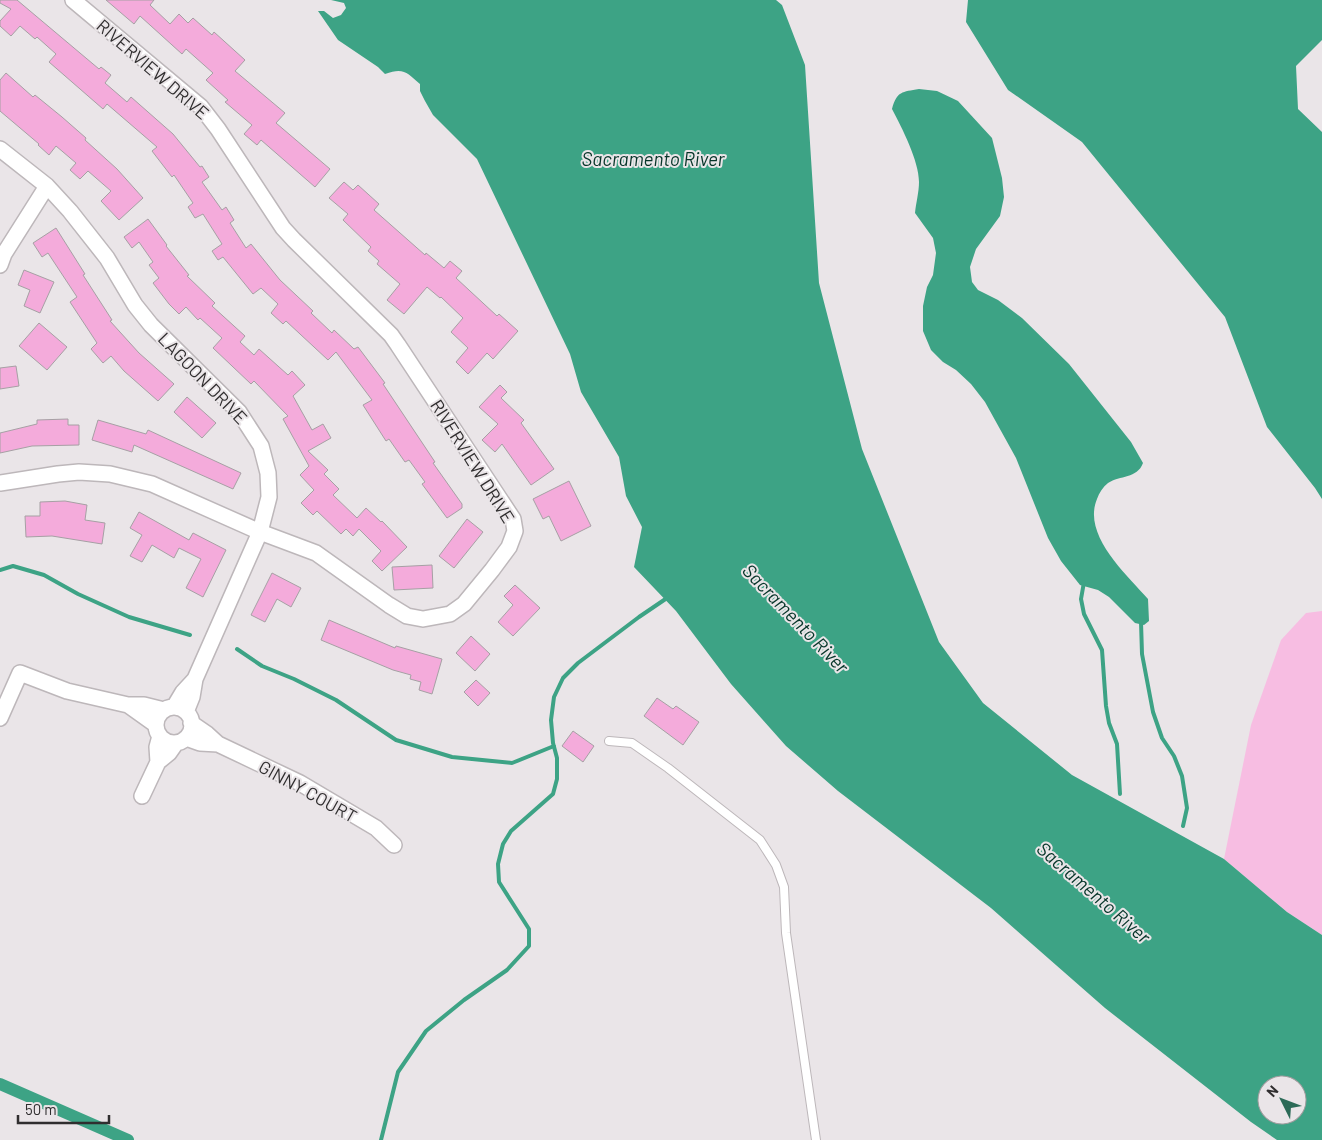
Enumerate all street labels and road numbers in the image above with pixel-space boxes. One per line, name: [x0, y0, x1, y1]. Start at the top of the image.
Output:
street label: RIVERVIEW DRIVE: [92, 14, 214, 124]
street label: LAGOON DRIVE: [154, 328, 252, 428]
street label: RIVERVIEW DRIVE: [426, 395, 520, 527]
street label: GINNY COURT: [255, 755, 361, 827]

